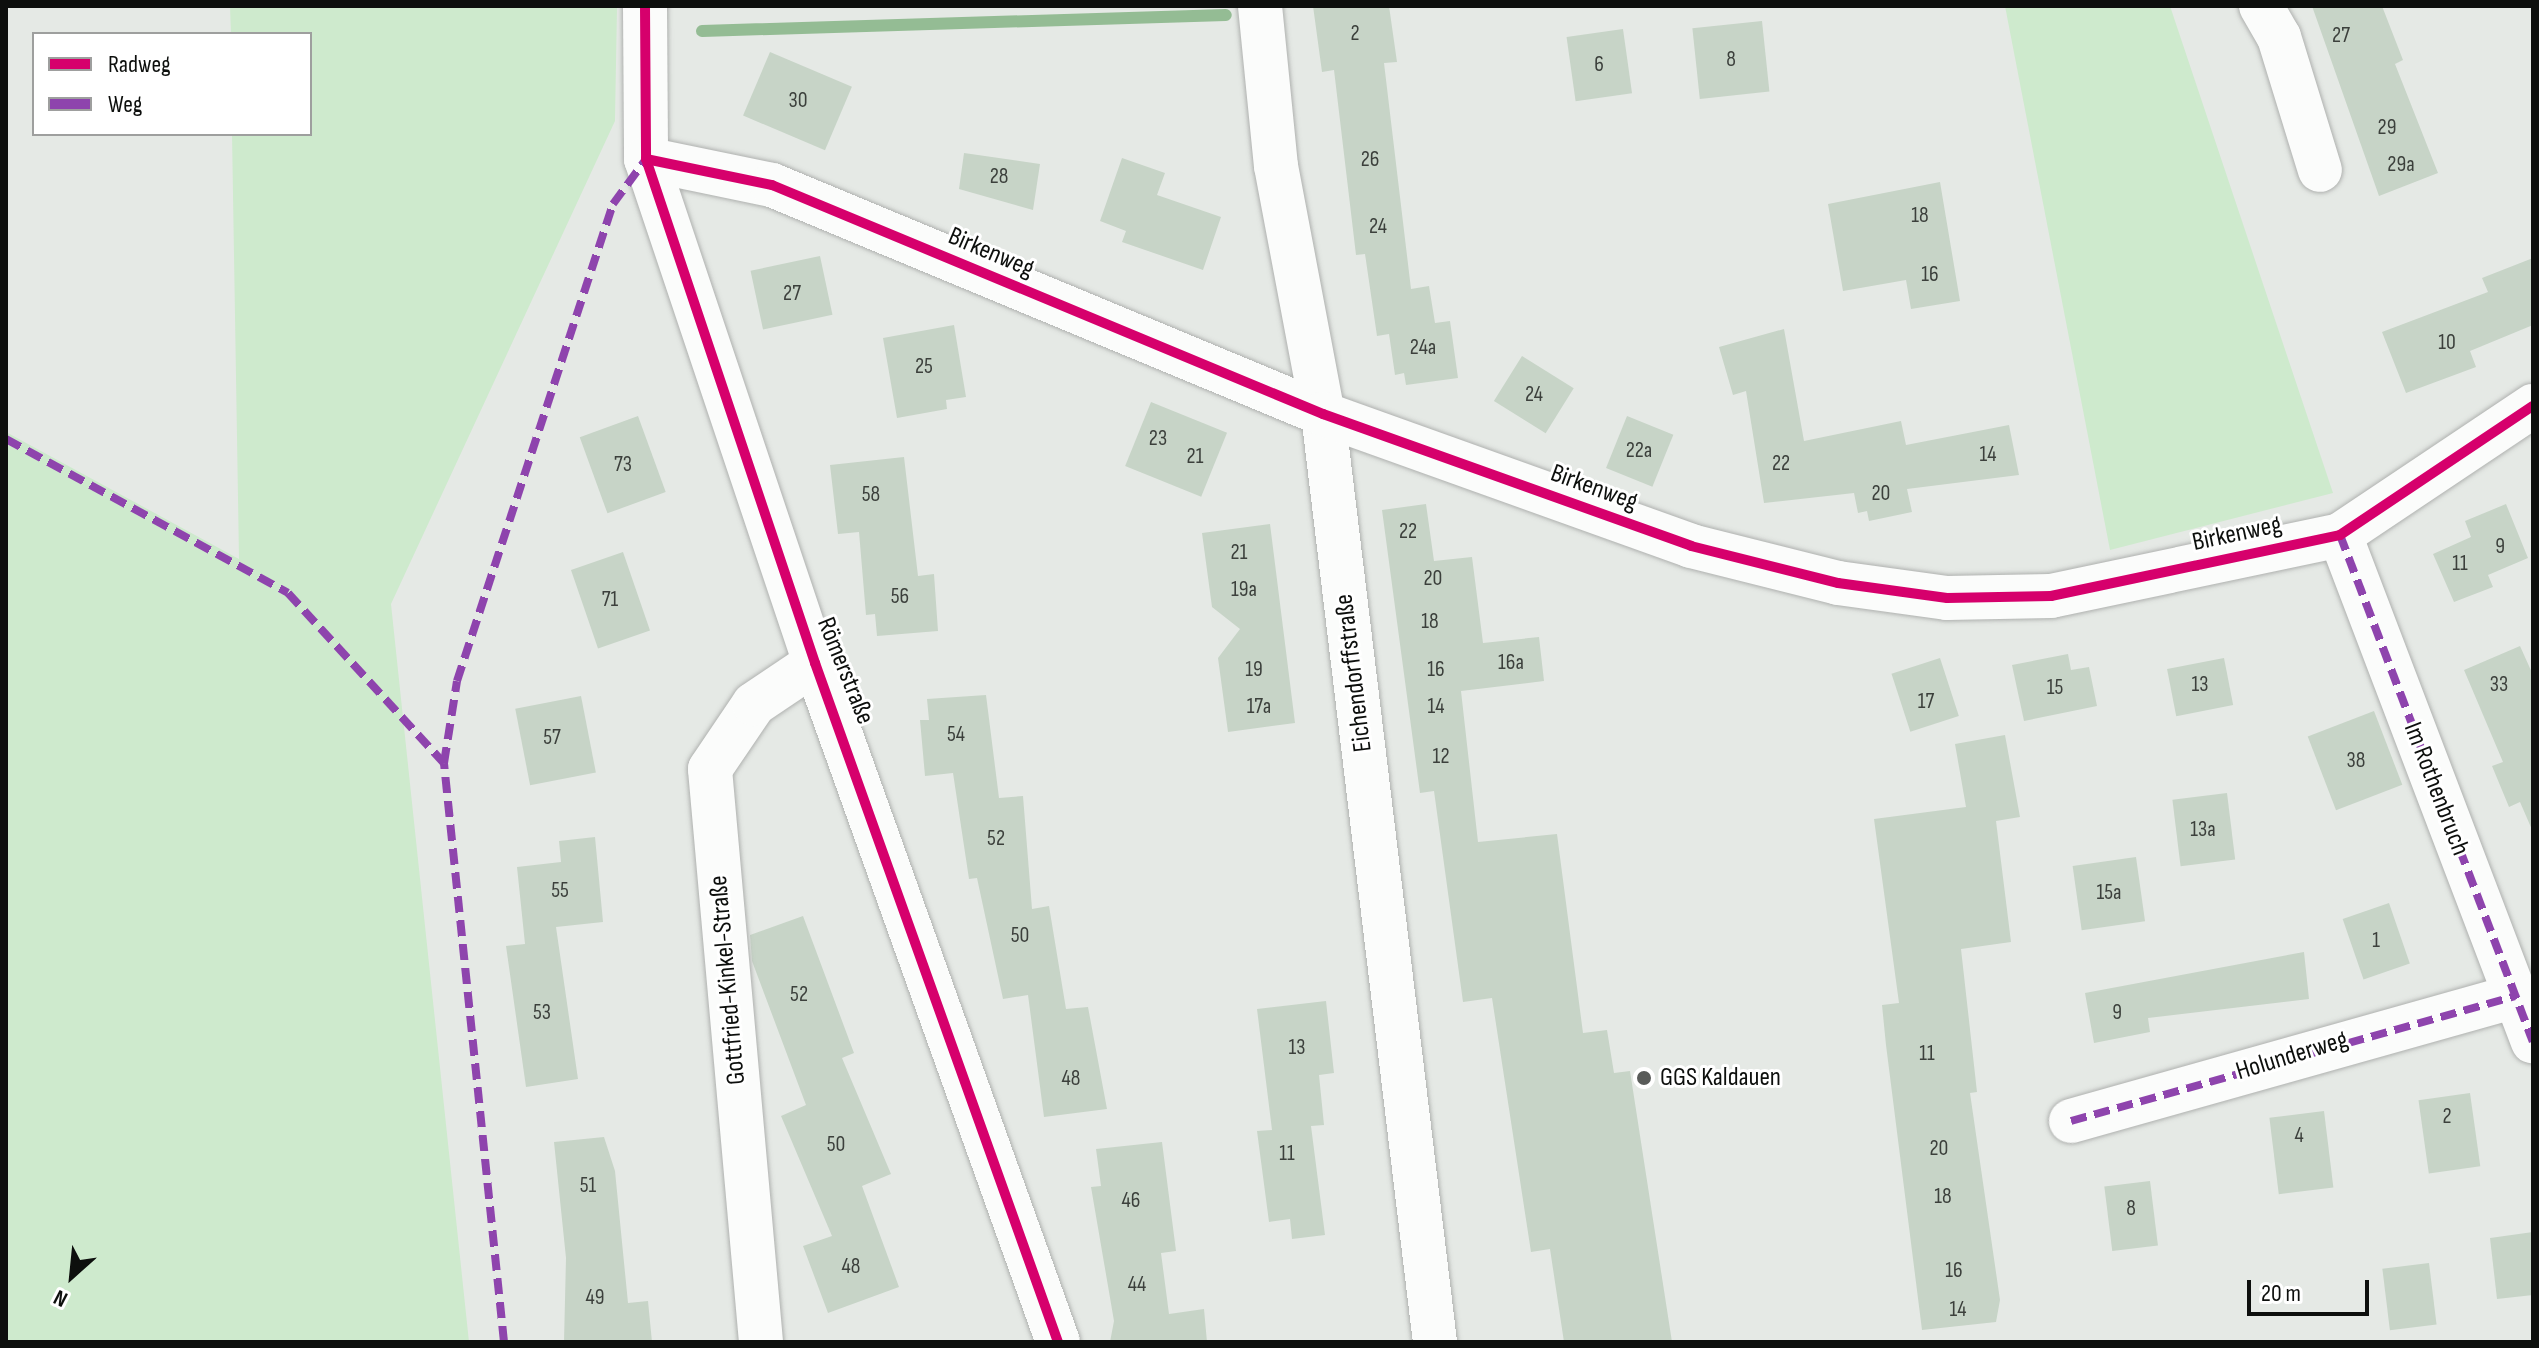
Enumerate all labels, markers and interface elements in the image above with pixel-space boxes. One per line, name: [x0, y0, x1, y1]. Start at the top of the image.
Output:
house number: 2: [1350, 21, 1360, 47]
house number: 27: [2332, 23, 2350, 49]
legend: [32, 32, 312, 136]
house number: 8: [1726, 47, 1736, 73]
text: Radweg: [108, 50, 171, 79]
house number: 6: [1594, 52, 1604, 78]
house number: 30: [788, 88, 808, 114]
text: Weg: [108, 90, 142, 119]
house number: 29: [2378, 115, 2396, 141]
house number: 26: [1361, 147, 1379, 173]
house number: 29a: [2387, 152, 2415, 178]
house number: 28: [990, 164, 1008, 190]
house number: 18: [1911, 203, 1929, 229]
house number: 24: [1369, 214, 1387, 240]
street label: Birkenweg: [943, 221, 1039, 285]
house number: 16: [1921, 262, 1939, 288]
house number: 27: [783, 281, 801, 307]
house number: 10: [2438, 330, 2456, 356]
house number: 24a: [1410, 335, 1436, 361]
house number: 25: [915, 354, 933, 380]
house number: 24: [1525, 382, 1543, 408]
house number: 23: [1149, 426, 1167, 452]
house number: 22a: [1626, 438, 1652, 464]
house number: 14: [1980, 442, 1996, 468]
house number: 21: [1187, 444, 1203, 470]
house number: 22: [1772, 451, 1790, 477]
house number: 73: [614, 452, 632, 478]
street label: Birkenweg: [1546, 458, 1642, 518]
house number: 20: [1872, 481, 1890, 507]
house number: 58: [862, 482, 880, 508]
street label: Birkenweg: [2190, 509, 2284, 559]
house number: 22: [1399, 519, 1417, 545]
house number: 9: [2495, 534, 2505, 560]
house number: 21: [1231, 540, 1247, 566]
house number: 11: [2452, 551, 2468, 577]
house number: 20: [1424, 566, 1442, 592]
house number: 19a: [1231, 577, 1257, 603]
house number: 56: [891, 584, 909, 610]
house number: 71: [602, 587, 618, 613]
street label: Eichendorffstraße: [1329, 592, 1379, 754]
house number: 18: [1421, 609, 1439, 635]
street label: Römerstraße: [809, 613, 881, 729]
house number: 16a: [1498, 650, 1524, 676]
house number: 19: [1245, 657, 1263, 683]
house number: 16: [1427, 657, 1445, 683]
house number: 13: [2192, 672, 2208, 698]
house number: 33: [2490, 672, 2508, 698]
house number: 15: [2047, 675, 2063, 701]
house number: 17: [1918, 689, 1934, 715]
house number: 17a: [1247, 694, 1271, 720]
house number: 14: [1428, 694, 1444, 720]
street label: Im Rothenbruch: [2396, 718, 2476, 860]
house number: 54: [947, 722, 965, 748]
house number: 57: [543, 725, 561, 751]
house number: 12: [1432, 744, 1450, 770]
house number: 38: [2347, 748, 2365, 774]
house number: 13a: [2190, 817, 2216, 843]
house number: 52: [987, 826, 1005, 852]
street label: Gottfried-Kinkel-Straße: [703, 874, 753, 1086]
house number: 55: [551, 878, 569, 904]
house number: 15a: [2097, 880, 2121, 906]
house number: 50: [1011, 923, 1029, 949]
house number: 1: [2372, 928, 2380, 954]
house number: 52: [790, 982, 808, 1008]
house number: 53: [533, 1000, 551, 1026]
house number: 9: [2112, 1000, 2122, 1026]
street label: Holunderweg: [2232, 1024, 2352, 1088]
house number: 13: [1289, 1035, 1305, 1061]
house number: 11: [1919, 1041, 1935, 1067]
place label: GGS Kaldauen: [1660, 1062, 1781, 1094]
house number: 48: [1062, 1066, 1080, 1092]
marker: GGS Kaldauen: [1635, 1069, 1653, 1087]
house number: 2: [2442, 1104, 2452, 1130]
house number: 4: [2294, 1123, 2304, 1149]
house number: 50: [827, 1132, 845, 1158]
house number: 20: [1930, 1136, 1948, 1162]
house number: 11: [1279, 1141, 1295, 1167]
house number: 51: [580, 1173, 596, 1199]
house number: 18: [1934, 1184, 1952, 1210]
house number: 46: [1122, 1188, 1140, 1214]
house number: 8: [2126, 1196, 2136, 1222]
north arrow: [32, 1236, 112, 1316]
house number: 48: [842, 1254, 860, 1280]
house number: 16: [1945, 1258, 1963, 1284]
scale bar: [2251, 1264, 2373, 1314]
house number: 44: [1128, 1272, 1146, 1298]
text: 20 m: [2261, 1279, 2301, 1308]
text: N: [50, 1283, 72, 1313]
house number: 49: [586, 1285, 604, 1311]
house number: 14: [1950, 1297, 1966, 1323]

